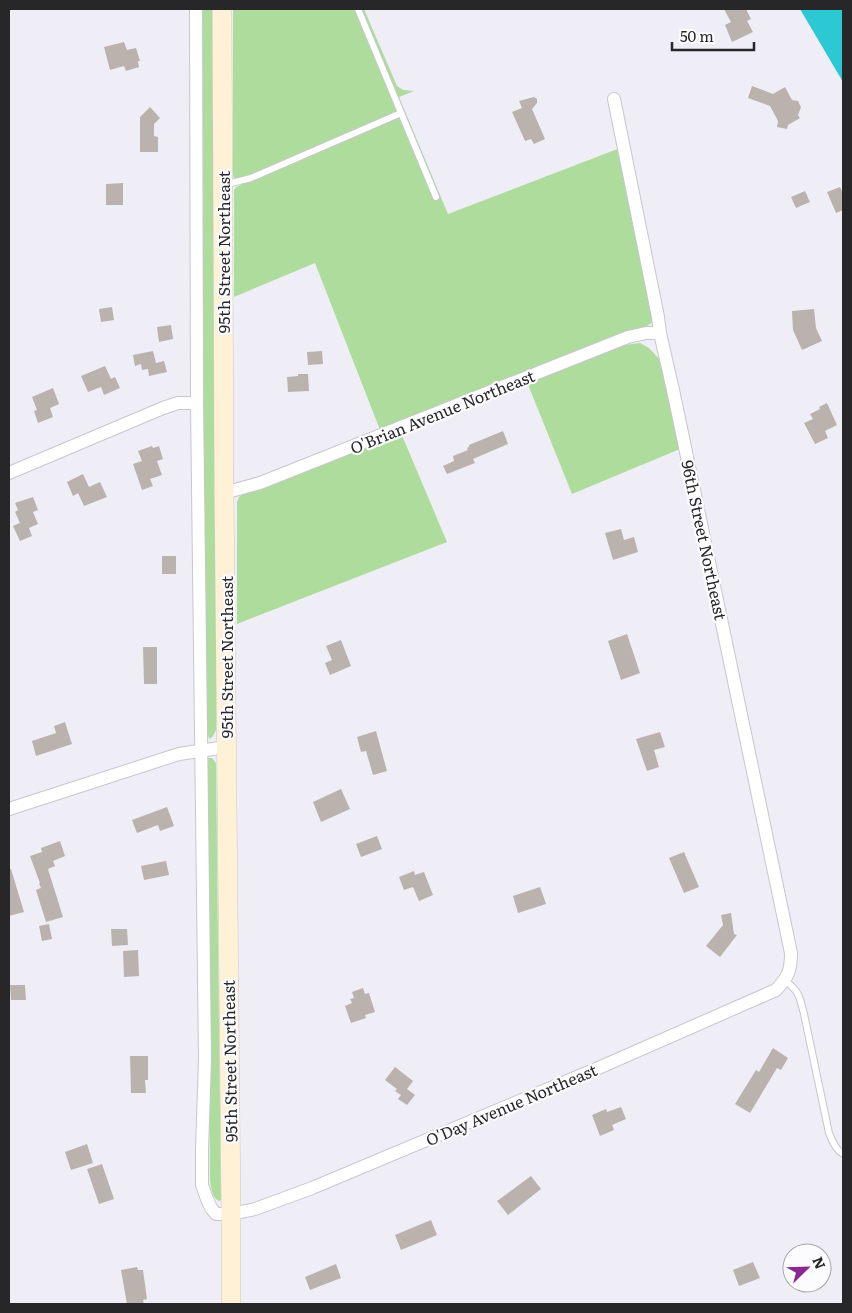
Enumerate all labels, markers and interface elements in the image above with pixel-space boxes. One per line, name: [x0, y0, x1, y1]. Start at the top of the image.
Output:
scale bar: [672, 20, 754, 52]
text: 50 m: [680, 24, 714, 47]
street label: 95th Street Northeast: [211, 170, 235, 333]
street label: O'Brian Avenue Northeast: [346, 363, 538, 459]
street label: 96th Street Northeast: [676, 458, 734, 623]
street label: 95th Street Northeast: [214, 575, 238, 738]
street label: 95th Street Northeast: [216, 979, 242, 1142]
street label: O'Day Avenue Northeast: [422, 1057, 601, 1151]
north arrow: [782, 1243, 832, 1293]
text: N: [808, 1253, 831, 1272]

